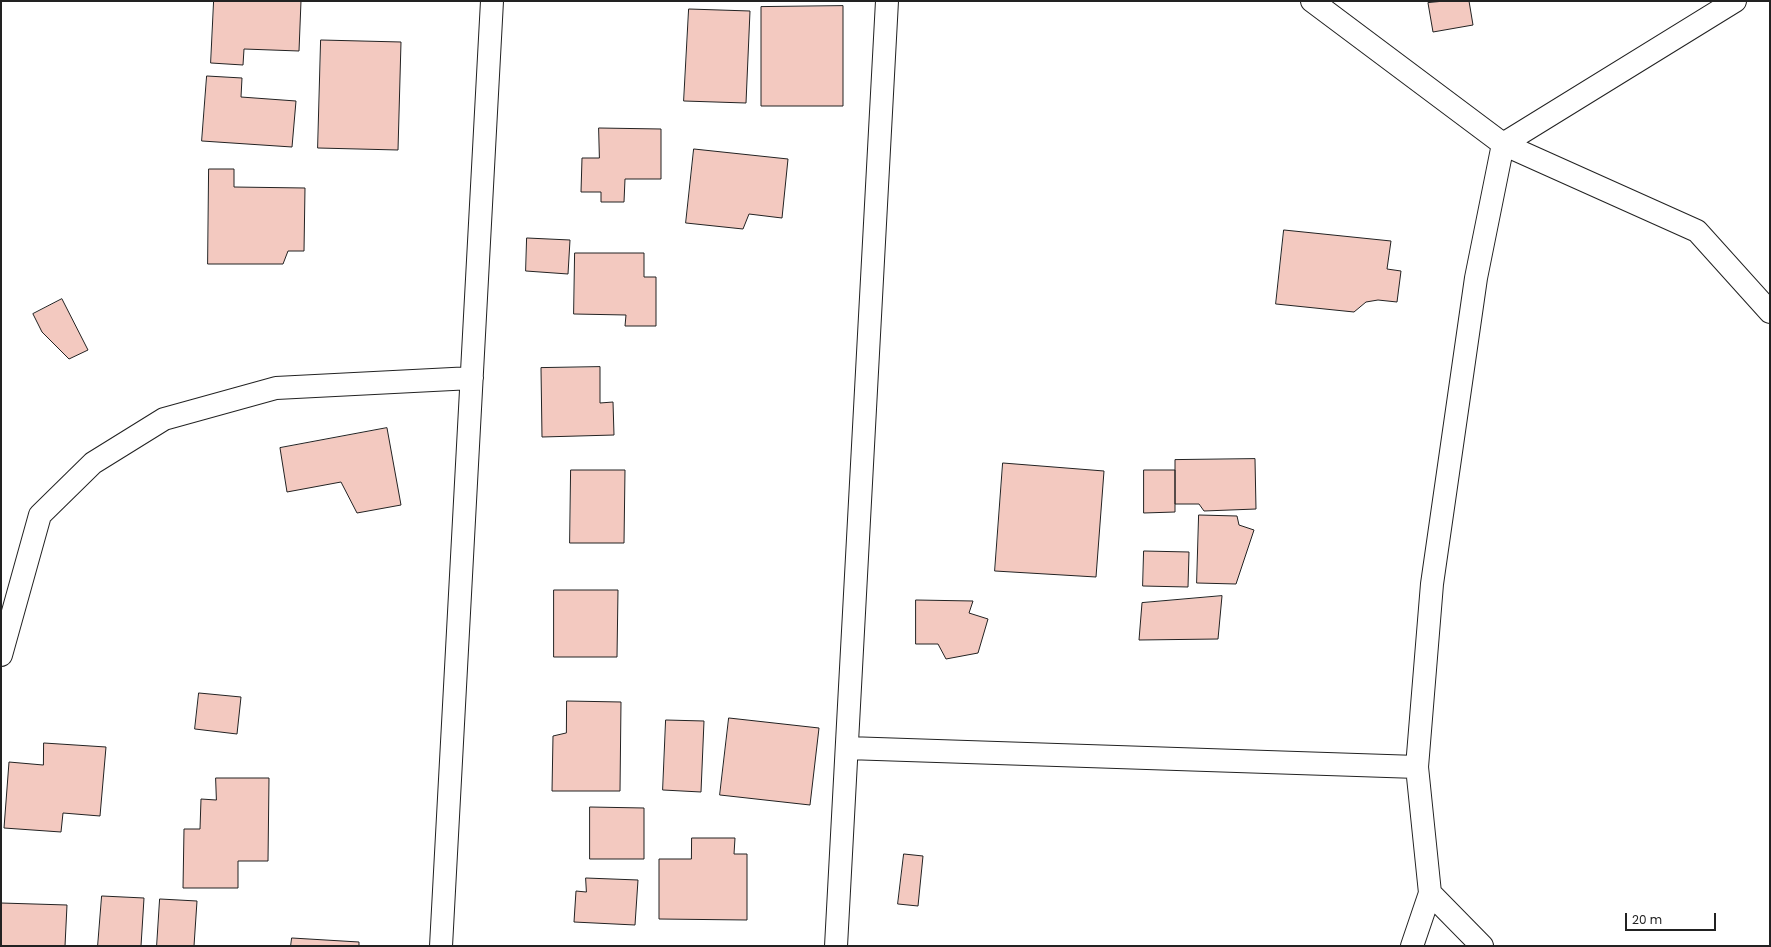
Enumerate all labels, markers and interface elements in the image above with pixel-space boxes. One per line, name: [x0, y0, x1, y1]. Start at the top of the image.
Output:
scale bar: [1627, 905, 1718, 931]
text: 20 m: [1632, 911, 1662, 928]

